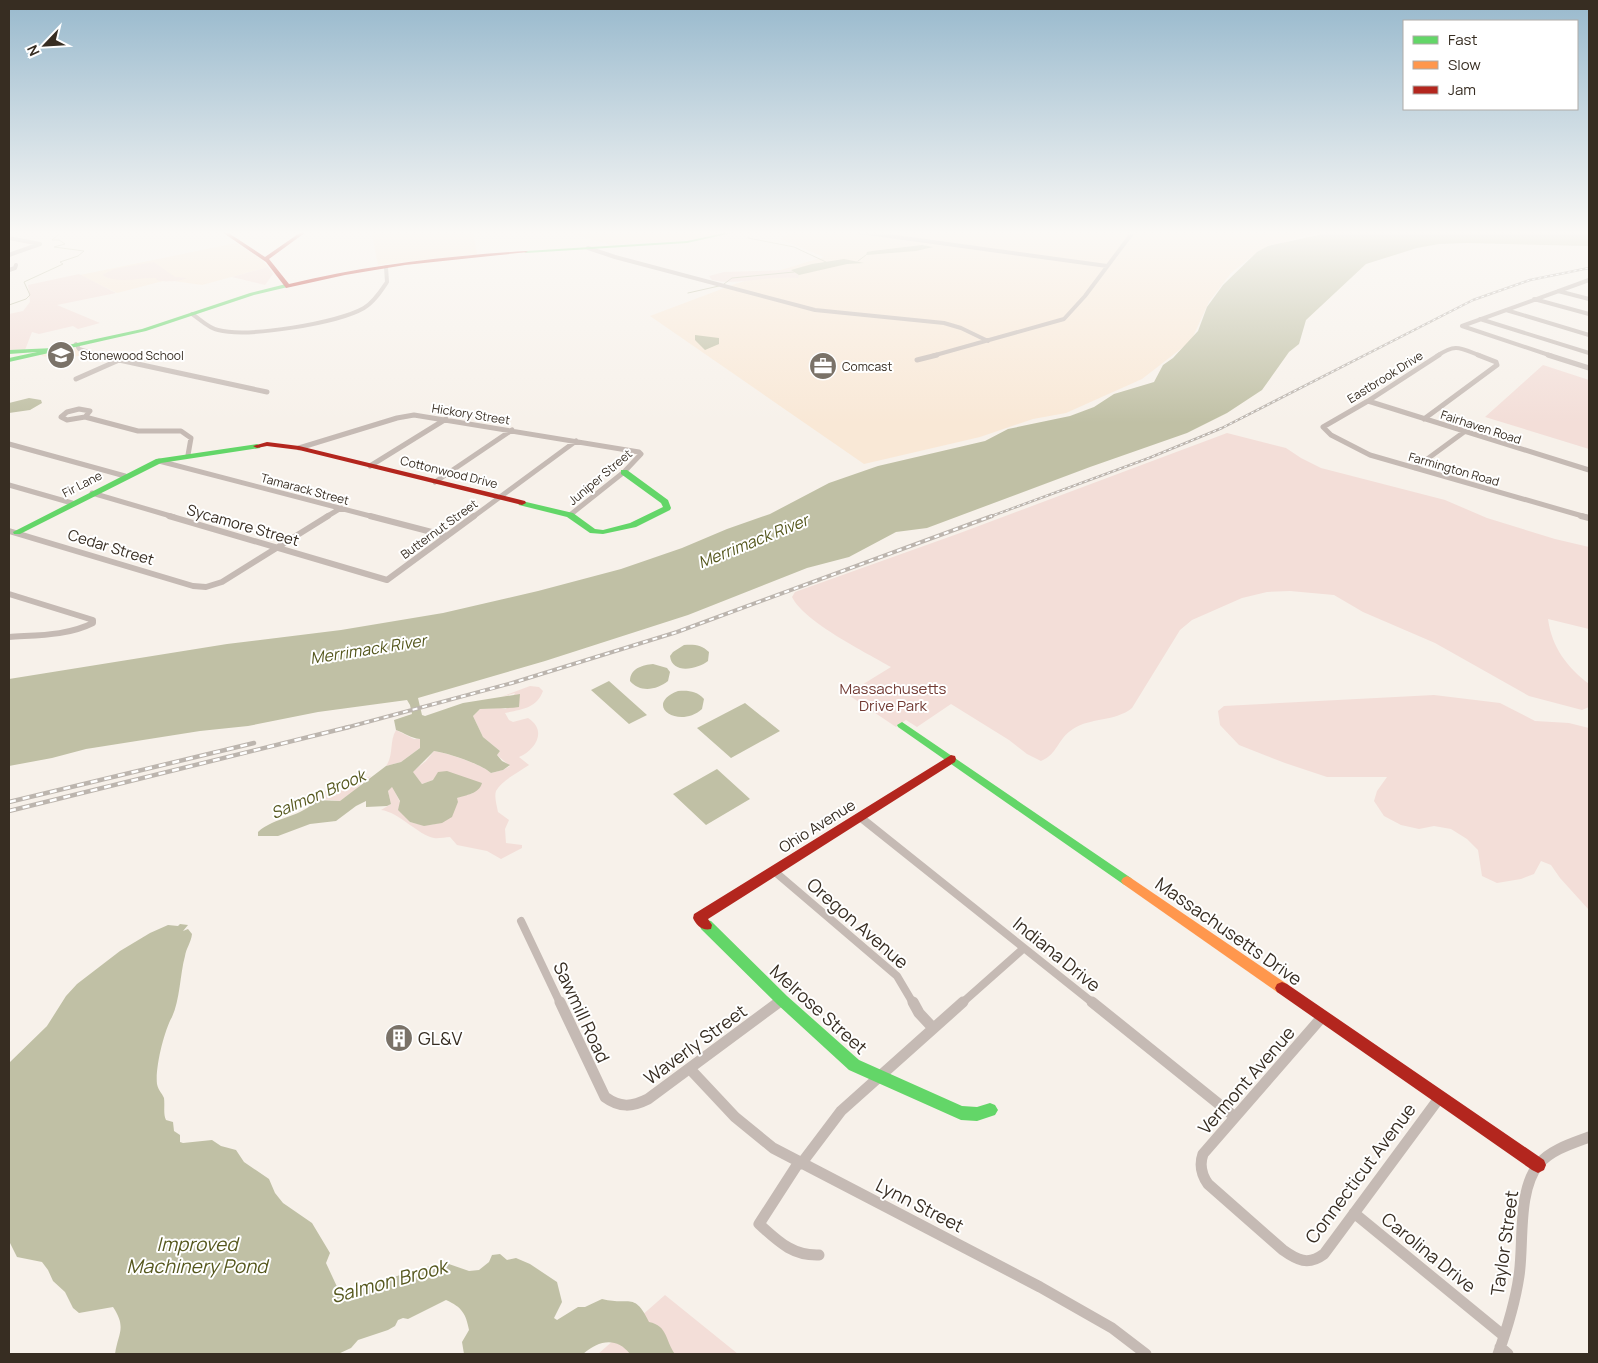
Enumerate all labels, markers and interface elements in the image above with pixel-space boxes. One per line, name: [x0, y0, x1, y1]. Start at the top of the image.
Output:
north arrow: [20, 20, 70, 70]
legend: [1403, 20, 1578, 110]
text: Fast: [1448, 29, 1477, 50]
text: N: [22, 42, 44, 59]
text: Slow: [1448, 54, 1481, 75]
text: Jam: [1448, 79, 1476, 100]
school or university icon: Stonewood School: [46, 340, 76, 370]
place label: Stonewood School: [80, 347, 184, 364]
street label: Eastbrook Drive: [1344, 347, 1426, 407]
office icon: Comcast: [808, 351, 838, 381]
place label: Comcast: [842, 358, 892, 375]
street label: Hickory Street: [431, 399, 511, 429]
street label: Fairhaven Road: [1439, 406, 1523, 448]
street label: Juniper Street: [564, 445, 636, 509]
street label: Farmington Road: [1407, 448, 1501, 490]
street label: Cottonwood Drive: [399, 452, 499, 492]
street label: Fir Lane: [59, 467, 105, 501]
street label: Tamarack Street: [259, 469, 351, 509]
street label: Butternut Street: [397, 495, 481, 563]
street label: Sycamore Street: [184, 499, 302, 551]
water label: Merrimack River: [695, 508, 814, 573]
street label: Cedar Street: [65, 524, 157, 570]
water label: Merrimack River: [308, 629, 430, 669]
park label: Massachusetts Drive Park: [840, 678, 947, 716]
water label: Salmon Brook: [267, 763, 370, 824]
street label: Ohio Avenue: [775, 794, 859, 858]
street label: Massachusetts Drive: [1151, 871, 1307, 991]
street label: Oregon Avenue: [802, 872, 914, 974]
street label: Indiana Drive: [1008, 911, 1106, 997]
street label: Sawmill Road: [548, 958, 616, 1066]
street label: Melrose Street: [765, 959, 873, 1059]
street label: Waverly Street: [639, 999, 751, 1089]
street label: Vermont Avenue: [1192, 1021, 1300, 1139]
building icon: GL&V: [384, 1023, 414, 1053]
place label: GL&V: [418, 1026, 463, 1050]
street label: Connecticut Avenue: [1299, 1098, 1421, 1248]
street label: Lynn Street: [872, 1173, 968, 1237]
street label: Taylor Street: [1485, 1189, 1523, 1297]
street label: Carolina Drive: [1377, 1207, 1481, 1297]
water label: Improved Machinery Pond: [127, 1231, 270, 1279]
water label: Salmon Brook: [328, 1252, 452, 1309]

